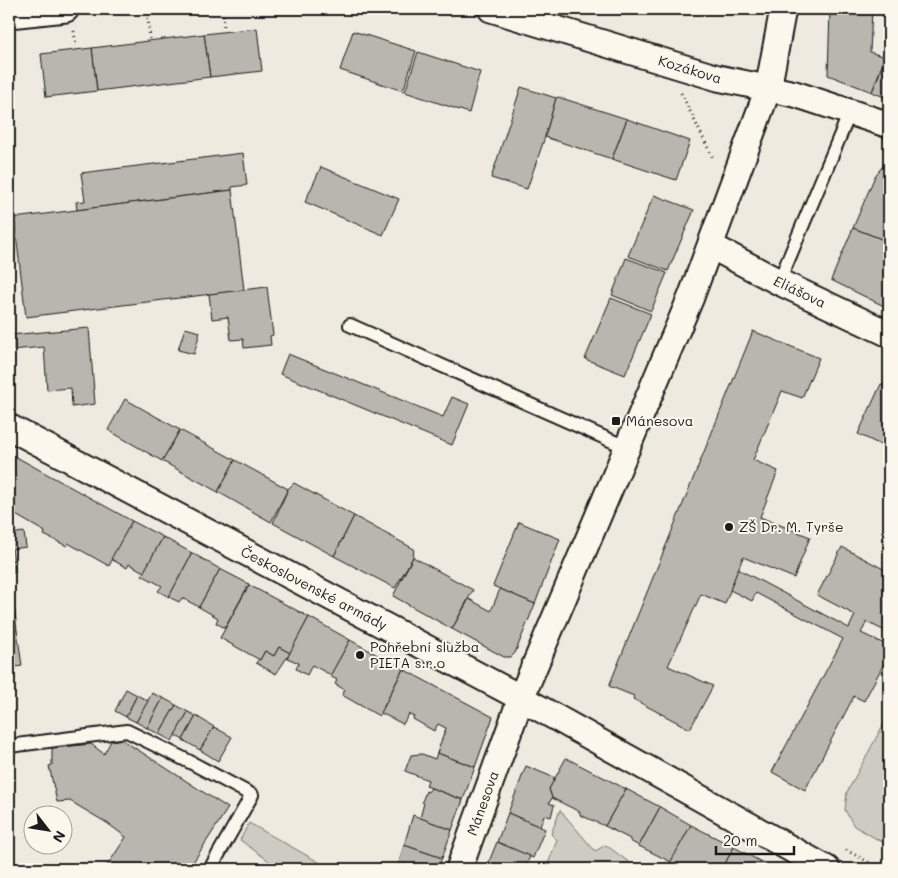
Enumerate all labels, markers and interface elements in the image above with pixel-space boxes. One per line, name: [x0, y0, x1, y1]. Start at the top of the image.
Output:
street label: Kozákova: [656, 50, 724, 88]
street label: Eliášova: [770, 271, 829, 312]
place label: Mánesova: [626, 411, 694, 430]
marker: Mánesova: [610, 415, 622, 427]
place label: ZŠ Dr. M. Tyrše: [739, 517, 844, 536]
marker: ZŠ Dr. M. Tyrše: [723, 521, 735, 533]
street label: Československé armády: [238, 541, 391, 634]
place label: Pohřební služba PIETA s.r.o: [370, 637, 479, 672]
marker: Pohřební služba PIETA s.r.o: [354, 649, 366, 661]
street label: Mánesova: [462, 768, 503, 838]
north arrow: [22, 806, 72, 856]
scale bar: [716, 823, 793, 855]
text: N: [49, 827, 70, 846]
text: 20 m: [723, 830, 757, 850]

